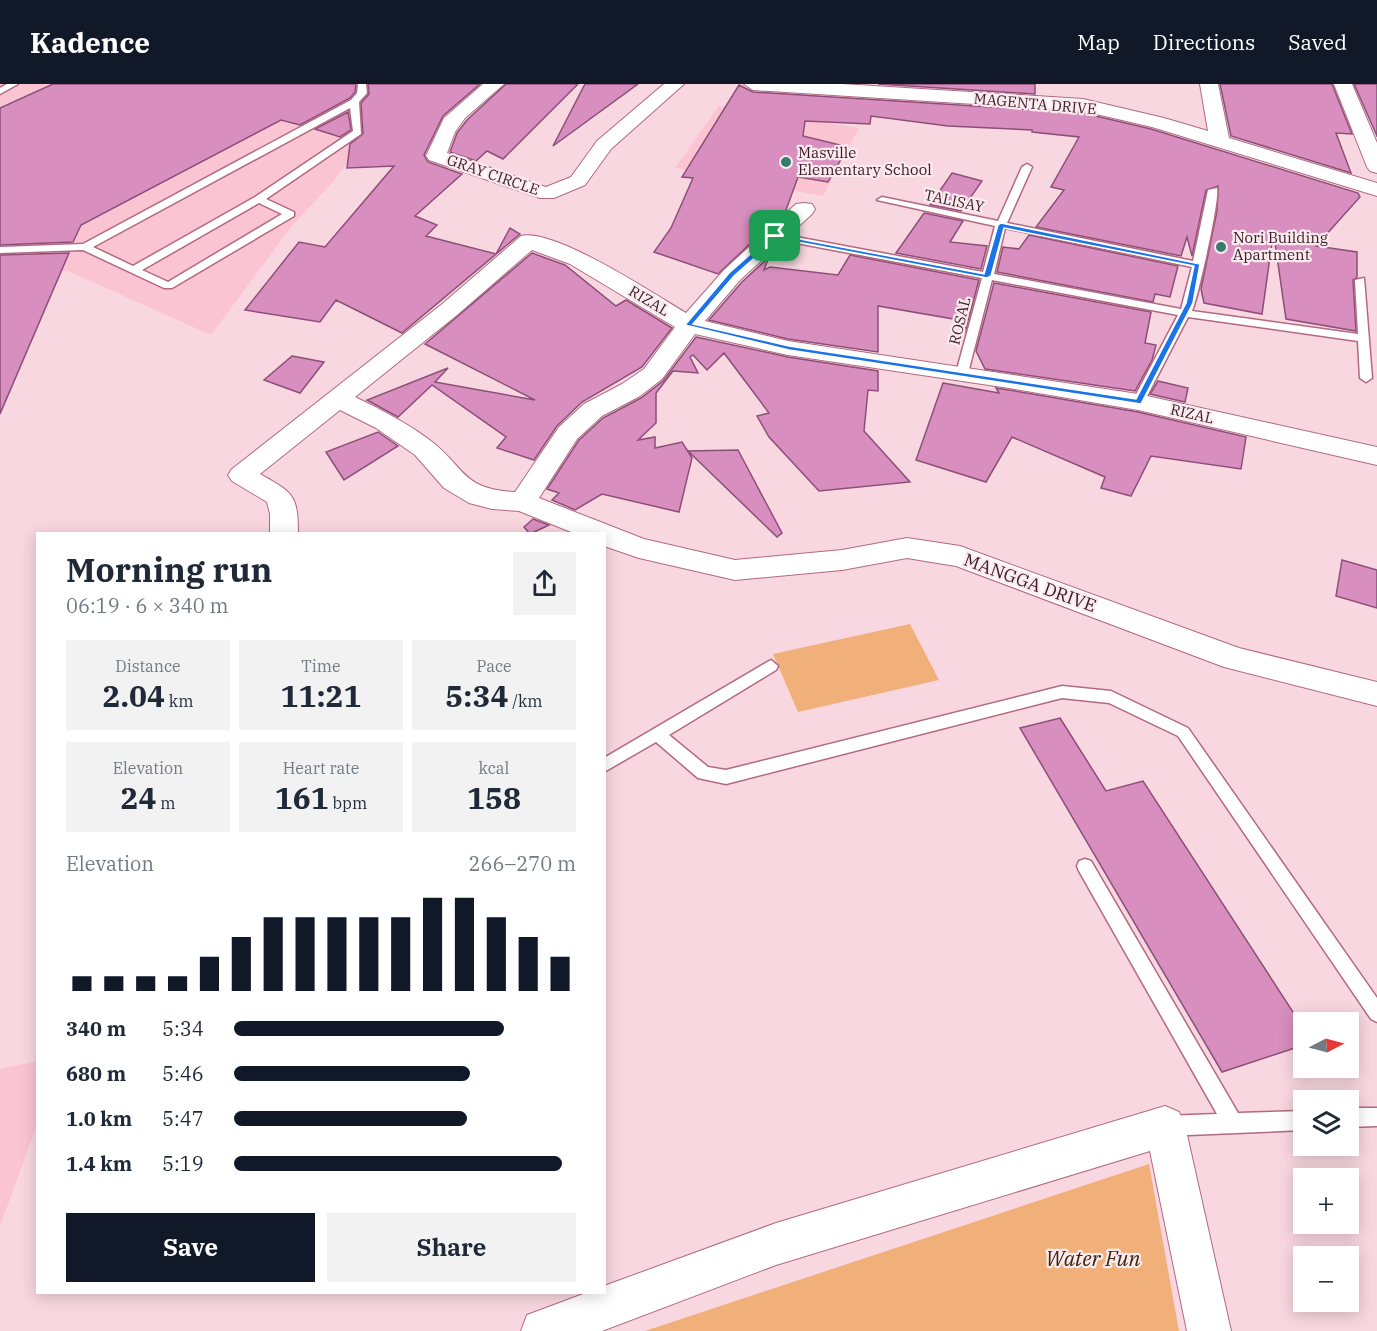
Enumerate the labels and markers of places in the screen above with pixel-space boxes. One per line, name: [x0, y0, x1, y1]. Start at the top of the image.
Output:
place label: Masville Elementary School: [798, 143, 932, 179]
marker: Masville Elementary School: [779, 155, 793, 169]
pin: [749, 210, 800, 261]
place label: Nori Building Apartment: [1233, 228, 1328, 264]
marker: Nori Building Apartment: [1214, 240, 1228, 254]

